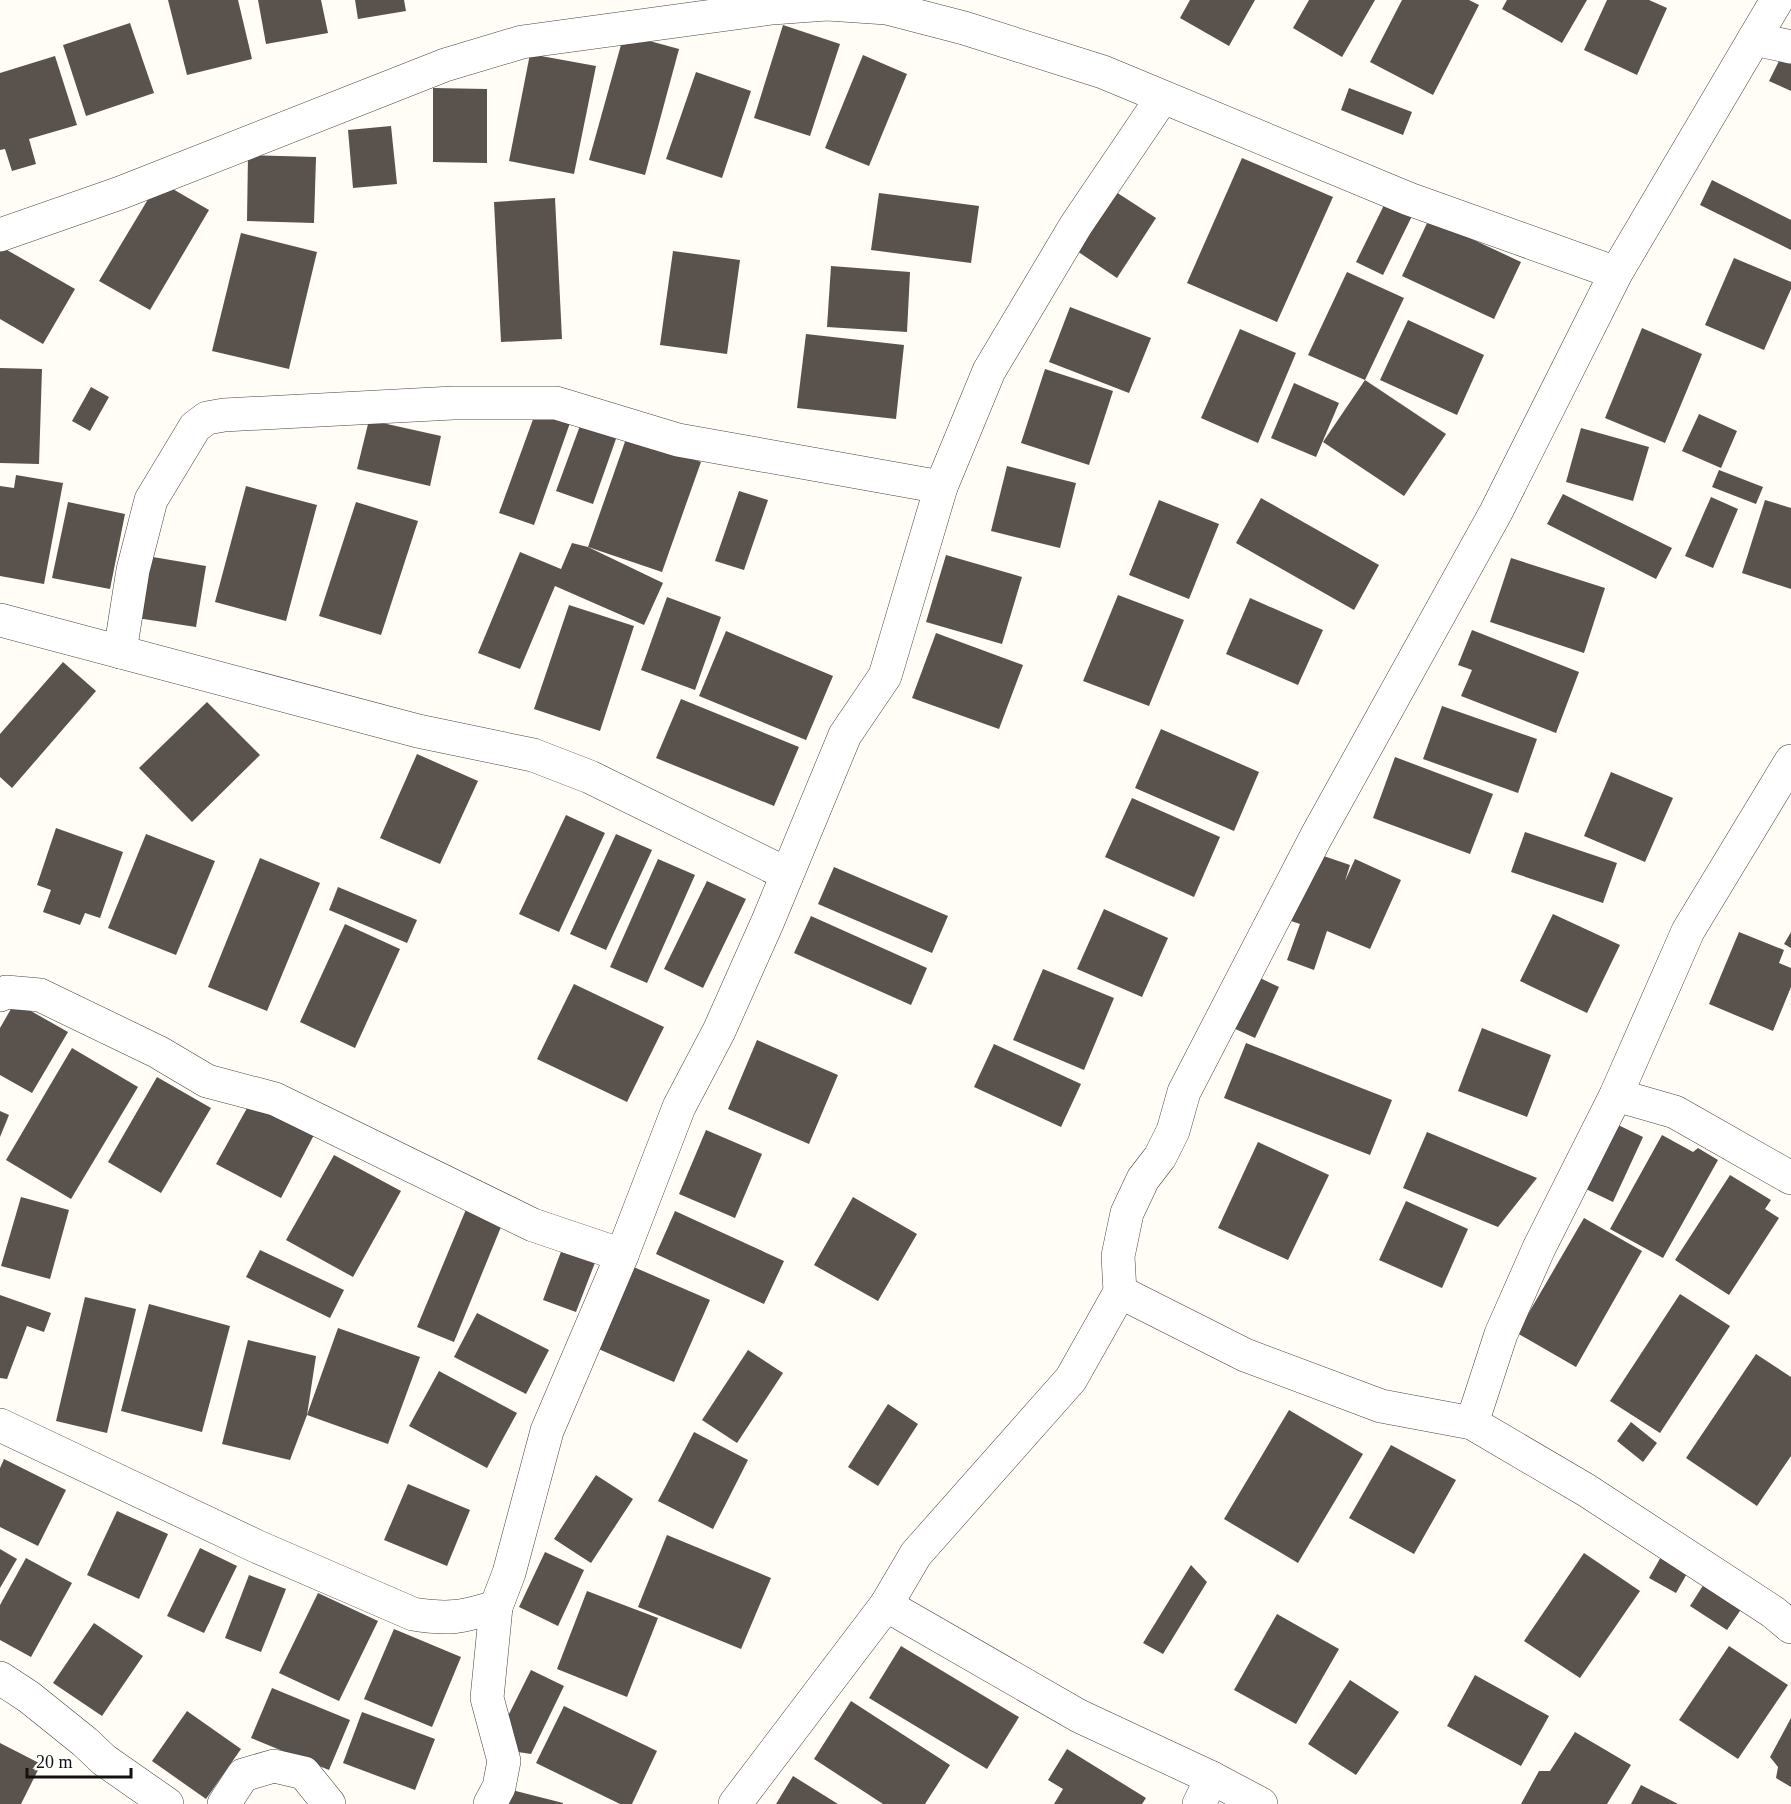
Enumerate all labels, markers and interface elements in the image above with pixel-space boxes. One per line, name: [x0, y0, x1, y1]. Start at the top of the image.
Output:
scale bar: [27, 1741, 130, 1779]
text: 20 m: [36, 1752, 73, 1772]

